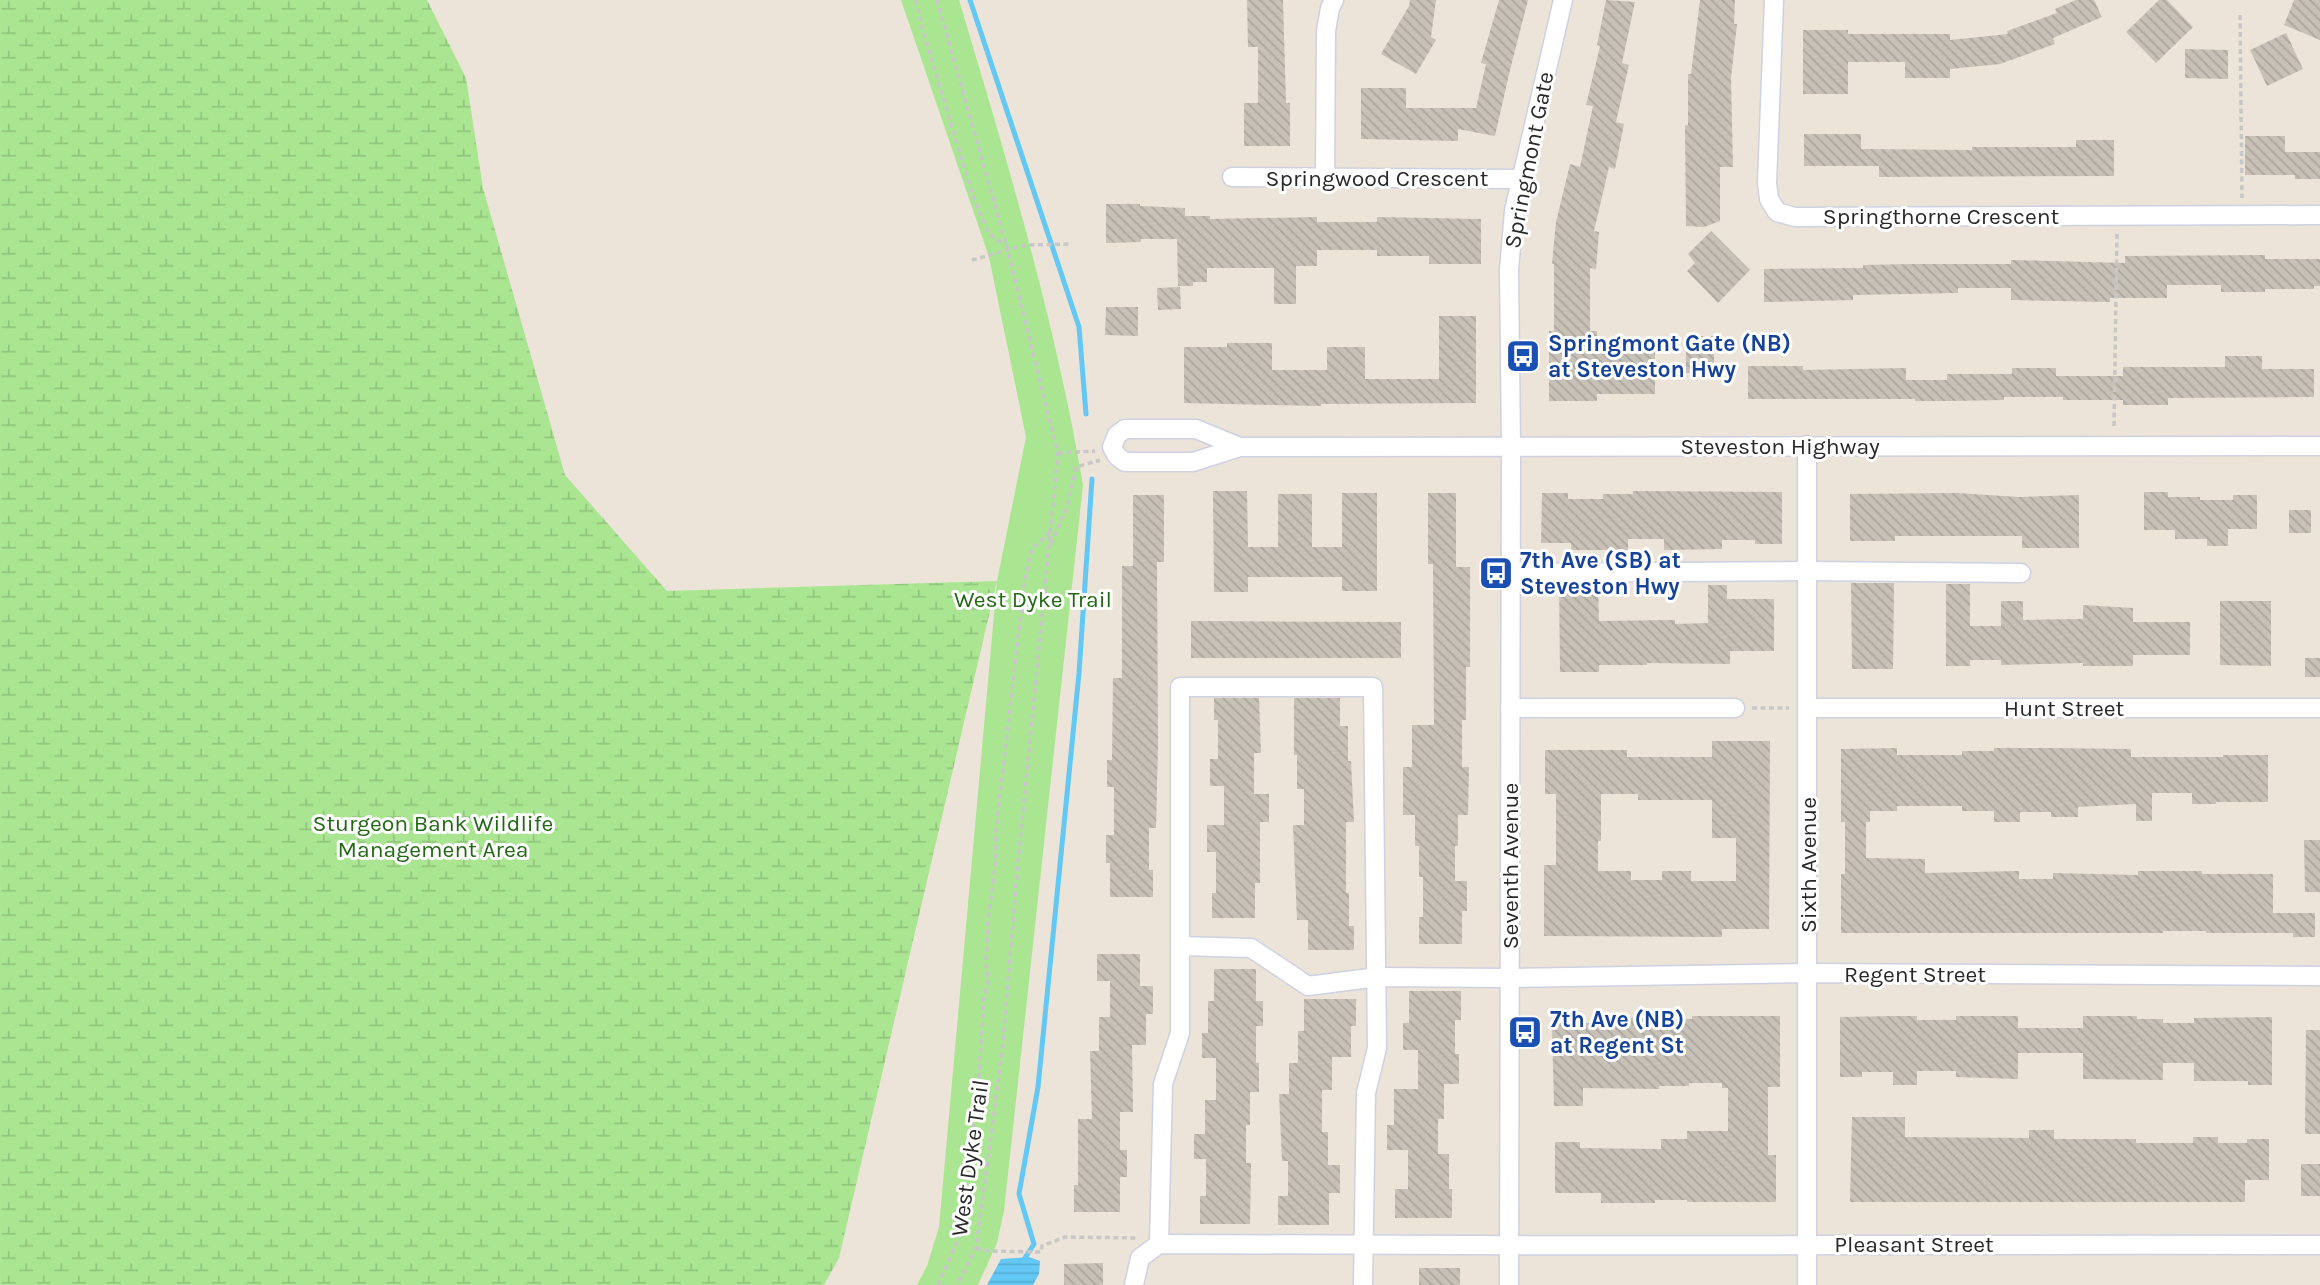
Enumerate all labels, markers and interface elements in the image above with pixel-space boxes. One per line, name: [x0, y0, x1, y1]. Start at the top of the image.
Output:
street label: Springmont Gate: [1499, 69, 1559, 251]
street label: Springwood Crescent: [1266, 165, 1489, 192]
street label: Springthorne Crescent: [1823, 203, 2060, 230]
place label: Springmont Gate (NB) at Steveston Hwy: [1548, 330, 1791, 383]
bus stop icon: Springmont Gate (NB) at Steveston Hwy: [1504, 337, 1542, 375]
street label: Steveston Highway: [1680, 433, 1880, 460]
place label: 7th Ave (SB) at Steveston Hwy: [1520, 547, 1681, 600]
bus stop icon: 7th Ave (SB) at Steveston Hwy: [1477, 554, 1515, 592]
park label: West Dyke Trail: [954, 586, 1112, 613]
street label: Hunt Street: [2004, 695, 2125, 722]
street label: Seventh Avenue: [1497, 783, 1524, 949]
street label: Sixth Avenue: [1795, 797, 1822, 933]
park label: Sturgeon Bank Wildlife Management Area: [313, 810, 553, 863]
street label: Regent Street: [1844, 961, 1986, 988]
place label: 7th Ave (NB) at Regent St: [1550, 1006, 1684, 1059]
bus stop icon: 7th Ave (NB) at Regent St: [1506, 1013, 1544, 1051]
street label: West Dyke Trail: [946, 1078, 994, 1238]
street label: Pleasant Street: [1834, 1231, 1994, 1258]

